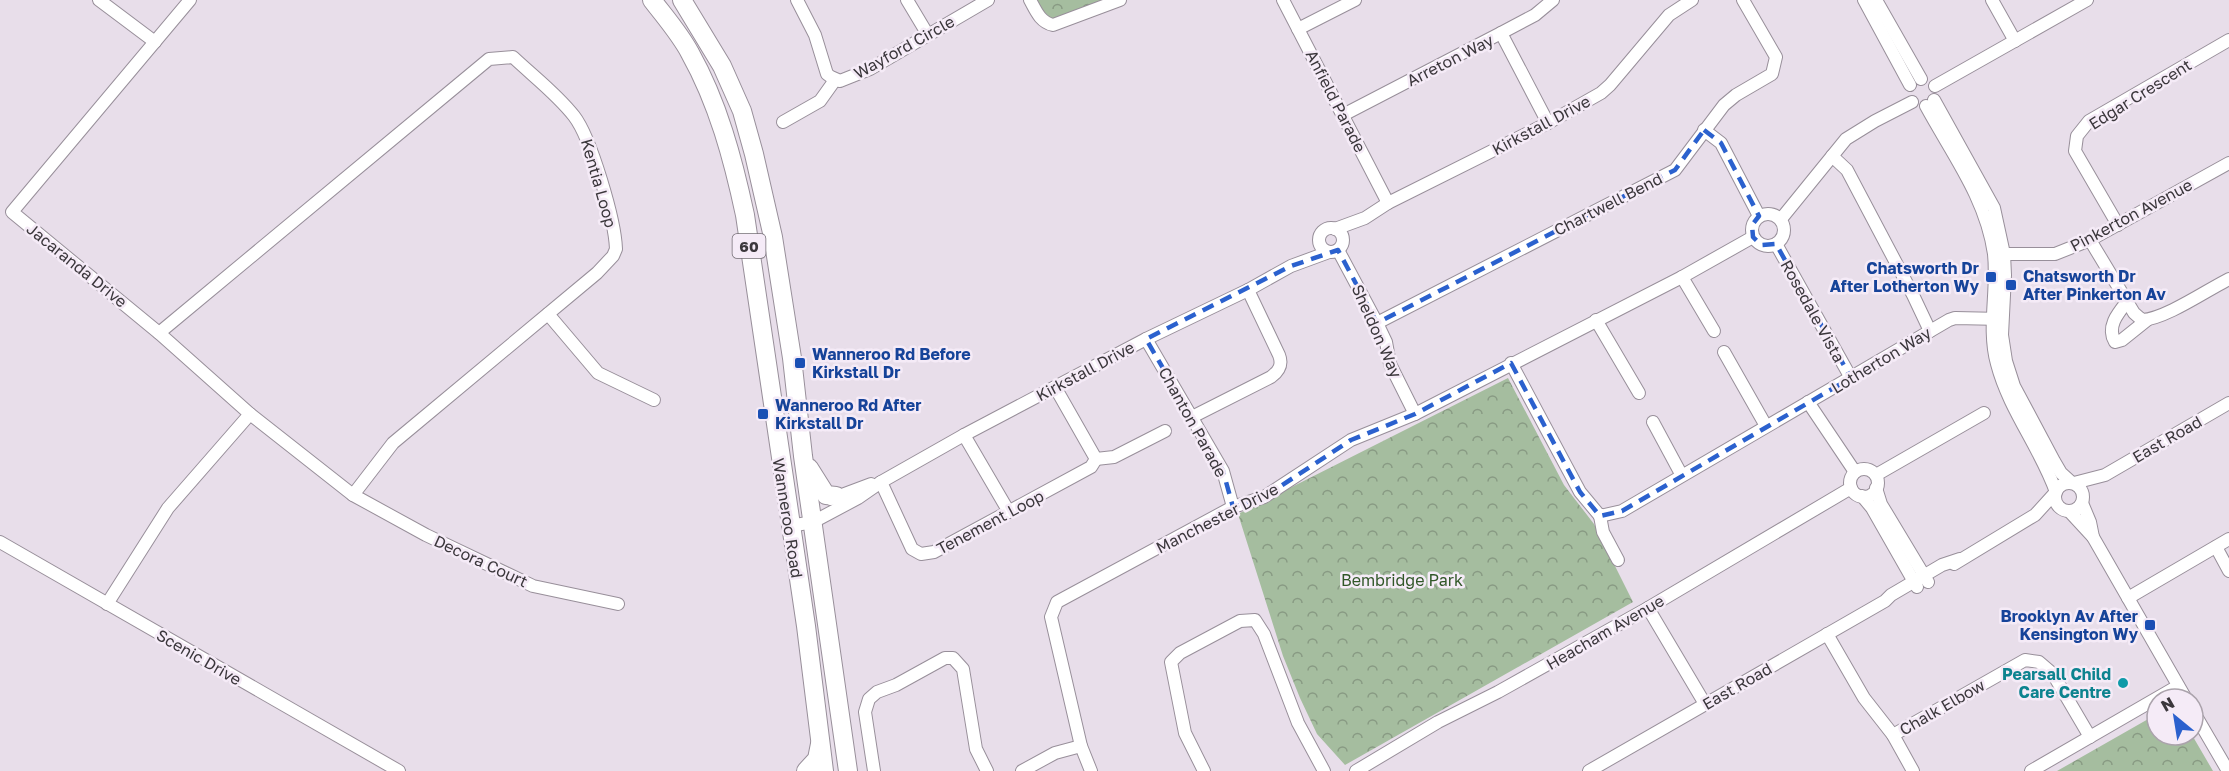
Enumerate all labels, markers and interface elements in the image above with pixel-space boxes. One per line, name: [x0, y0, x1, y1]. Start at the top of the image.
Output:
street label: Wayford Circle: [850, 11, 958, 83]
street label: Arreton Way: [1403, 30, 1497, 90]
street label: Anfield Parade: [1302, 46, 1370, 156]
street label: Edgar Crescent: [2085, 54, 2195, 134]
street label: Kirkstall Drive: [1488, 91, 1594, 159]
street label: Kentia Loop: [577, 136, 621, 230]
street label: Chartwell Bend: [1550, 168, 1666, 240]
street label: Pinkerton Avenue: [2066, 174, 2196, 256]
street label: Jacaranda Drive: [23, 218, 131, 312]
road number: 60: [732, 234, 766, 258]
street label: Rosedale Vista: [1777, 256, 1849, 366]
place label: Chatsworth Dr After Lotherton Wy: [1830, 258, 1979, 296]
place label: Chatsworth Dr After Pinkerton Av: [2023, 266, 2166, 304]
marker: Chatsworth Dr After Lotherton Wy: [1984, 270, 1998, 284]
marker: Chatsworth Dr After Pinkerton Av: [2004, 278, 2018, 292]
street label: Sheldon Way: [1348, 281, 1406, 381]
street label: Lotherton Way: [1827, 322, 1935, 398]
street label: Kirkstall Drive: [1032, 337, 1138, 405]
place label: Wanneroo Rd Before Kirkstall Dr: [812, 344, 971, 382]
marker: Wanneroo Rd Before Kirkstall Dr: [793, 356, 807, 370]
street label: Chanton Parade: [1154, 363, 1232, 481]
place label: Wanneroo Rd After Kirkstall Dr: [775, 395, 922, 433]
marker: Wanneroo Rd After Kirkstall Dr: [756, 407, 770, 421]
street label: East Road: [2129, 411, 2205, 467]
street label: Wanneroo Road: [769, 457, 807, 579]
street label: Manchester Drive: [1153, 479, 1281, 557]
street label: Tenement Loop: [933, 485, 1047, 559]
street label: Decora Court: [431, 531, 531, 591]
park label: Bembridge Park: [1341, 570, 1463, 590]
street label: Heacham Avenue: [1543, 590, 1667, 674]
place label: Brooklyn Av After Kensington Wy: [2000, 606, 2138, 644]
marker: Brooklyn Av After Kensington Wy: [2143, 618, 2157, 632]
street label: Scenic Drive: [153, 625, 245, 689]
street label: East Road: [1699, 658, 1775, 714]
place label: Pearsall Child Care Centre: [2002, 664, 2111, 702]
street label: Chalk Elbow: [1896, 675, 1988, 739]
marker: Pearsall Child Care Centre: [2116, 676, 2130, 690]
north arrow: [2145, 687, 2205, 747]
text: N: [2157, 692, 2178, 716]

